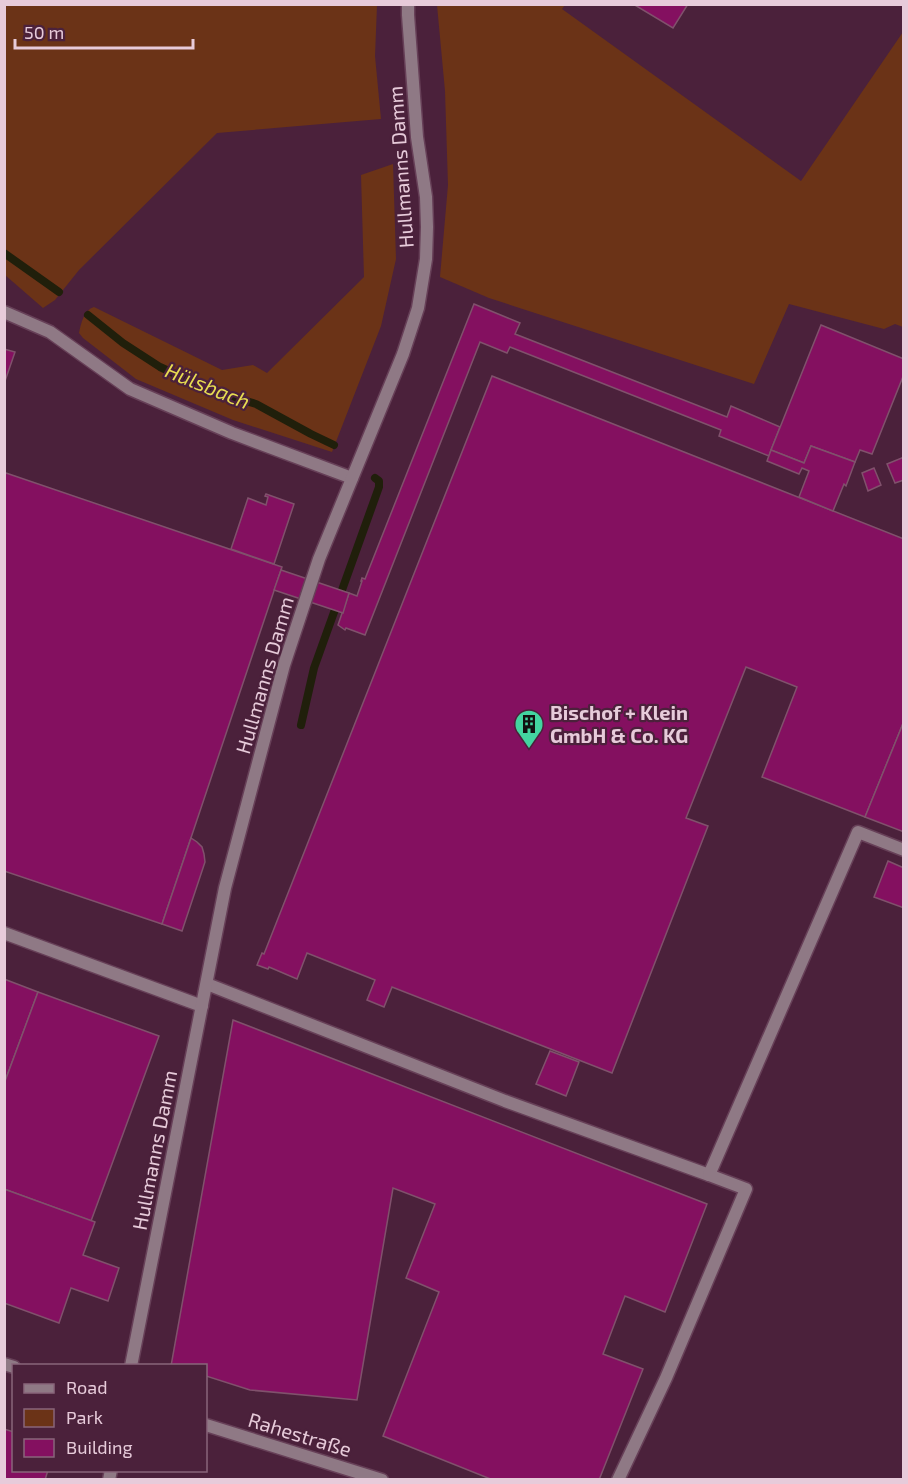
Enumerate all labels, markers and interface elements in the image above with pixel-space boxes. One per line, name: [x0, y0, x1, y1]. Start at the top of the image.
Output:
scale bar: [15, 12, 194, 50]
text: 50 m: [24, 21, 64, 43]
street label: Hullmanns Damm: [382, 85, 418, 249]
water label: Hülsbach: [162, 357, 254, 413]
street label: Hullmanns Damm: [230, 594, 298, 756]
place label: Bischof + Klein GmbH & Co. KG: [550, 700, 688, 747]
building icon: Bischof + Klein GmbH & Co. KG: [513, 708, 545, 750]
street label: Hullmanns Damm: [127, 1068, 181, 1232]
legend: [12, 1364, 207, 1472]
text: Road: [66, 1376, 107, 1398]
text: Park: [66, 1406, 103, 1428]
street label: Rahestraße: [245, 1407, 355, 1461]
text: Building: [66, 1436, 133, 1458]

